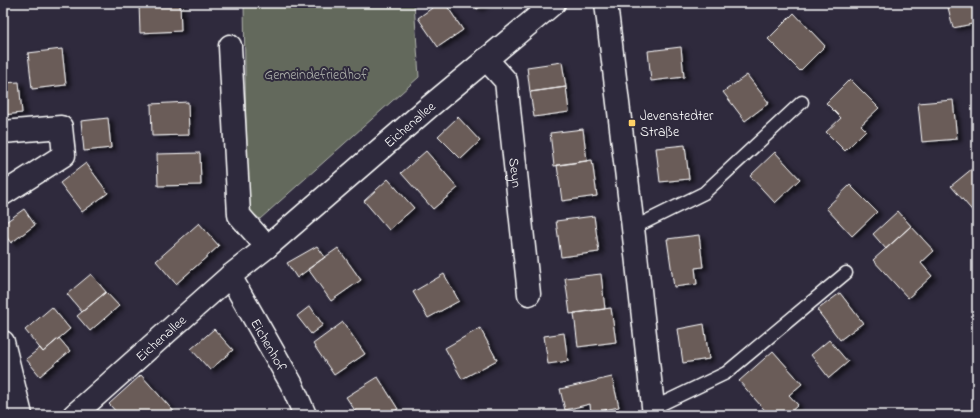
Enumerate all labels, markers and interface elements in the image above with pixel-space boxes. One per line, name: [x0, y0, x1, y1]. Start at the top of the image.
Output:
park label: Gemeindefriedhof: [264, 65, 368, 86]
street label: Eichenallee: [380, 96, 441, 153]
place label: Jevenstedter Straße: [640, 106, 714, 143]
marker: Jevenstedter Straße: [627, 118, 637, 128]
street label: Seyn: [502, 157, 526, 189]
street label: Eichenallee: [132, 310, 192, 367]
street label: Eichenhof: [244, 315, 291, 376]

